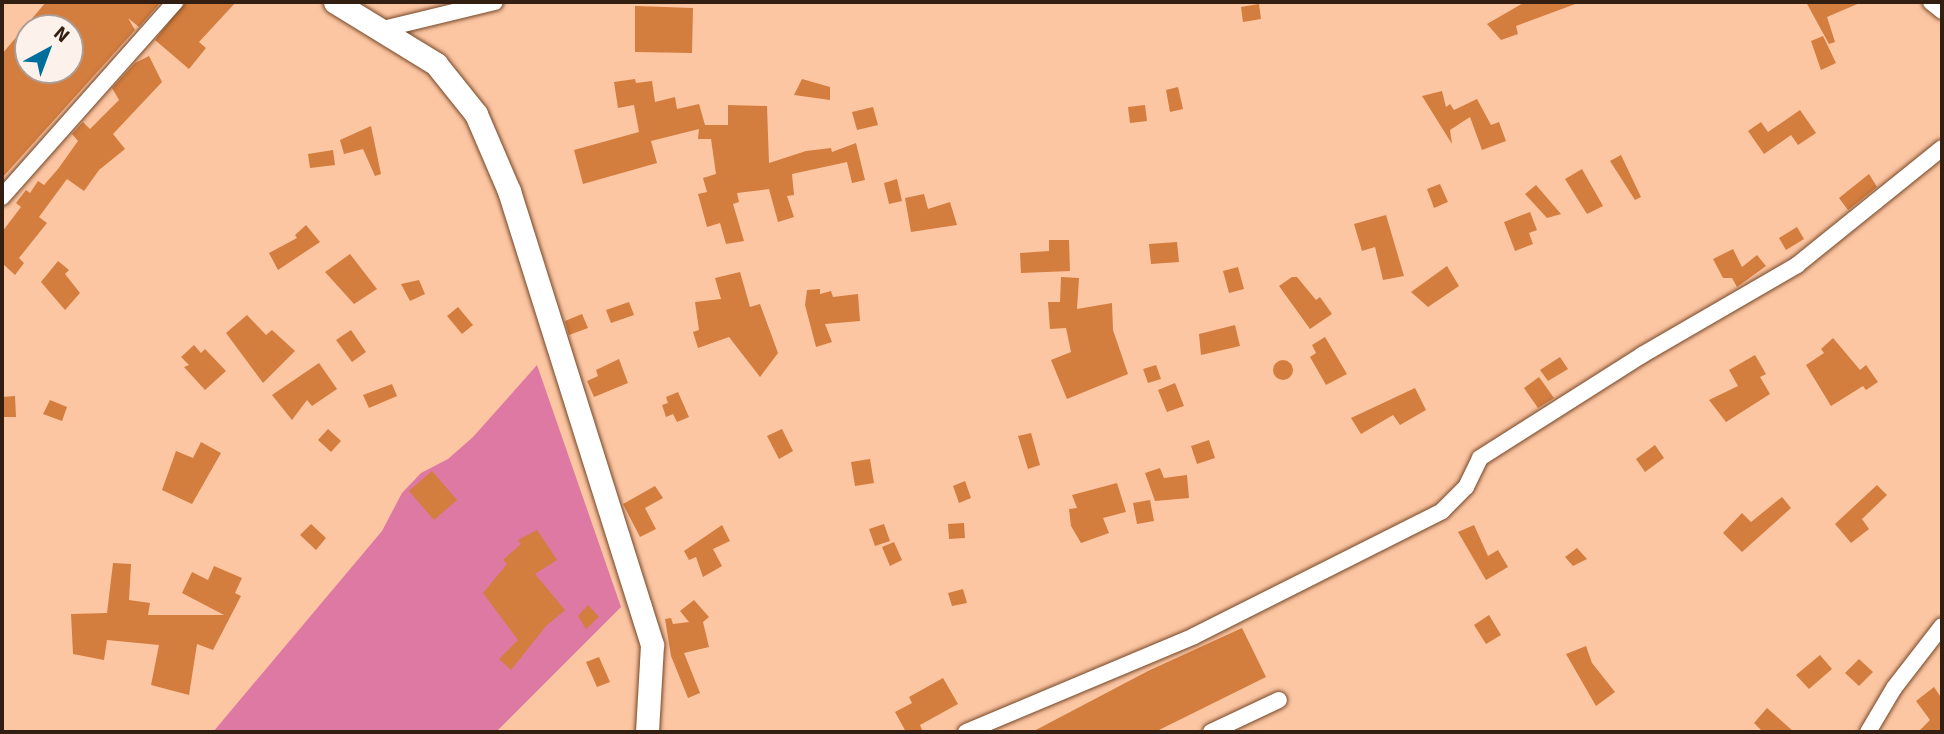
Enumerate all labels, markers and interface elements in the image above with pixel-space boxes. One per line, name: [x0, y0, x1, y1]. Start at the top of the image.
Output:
north arrow: [14, 14, 84, 84]
text: N: [49, 21, 74, 48]

